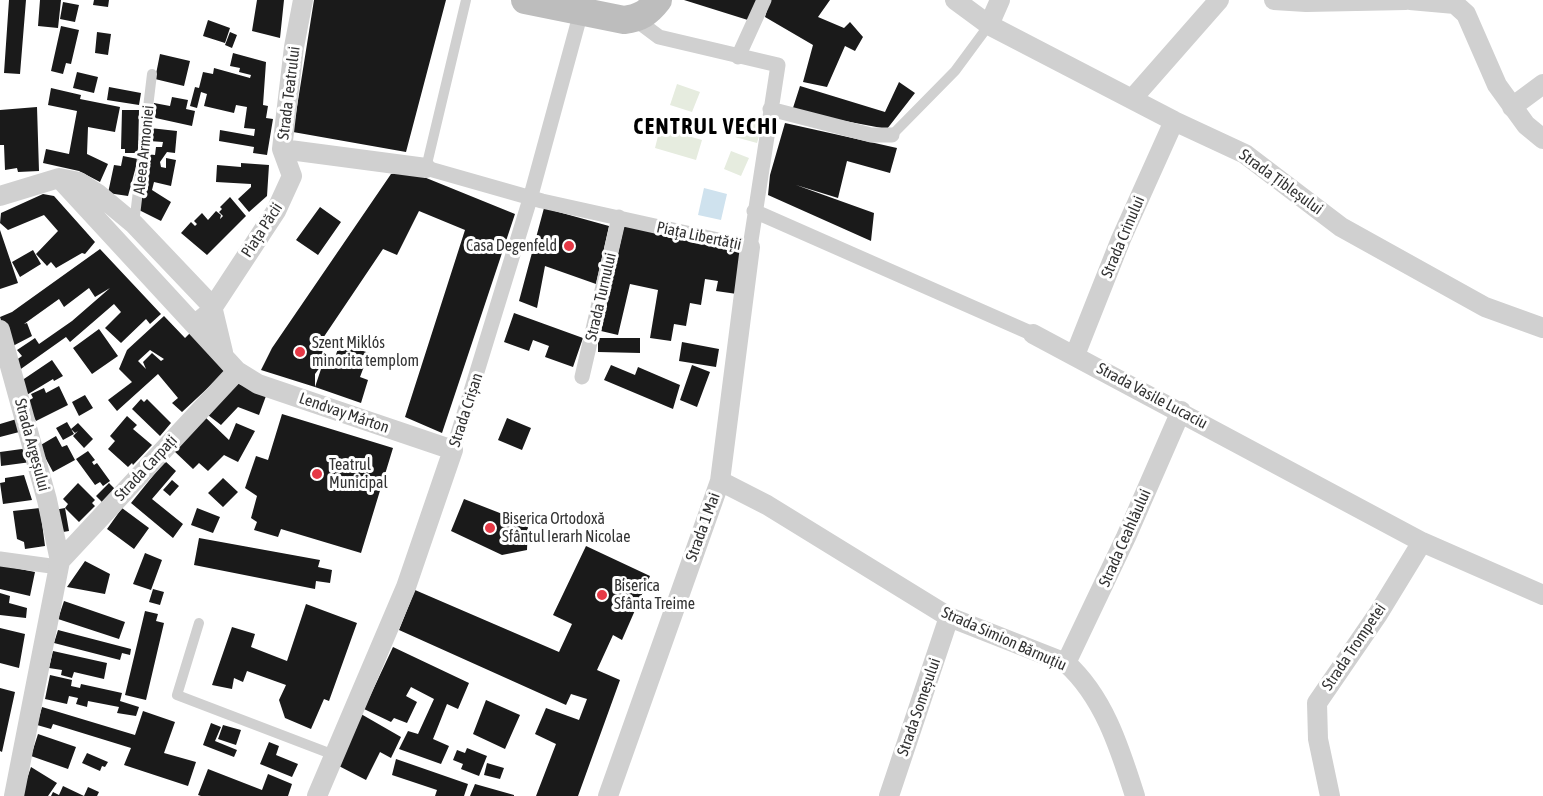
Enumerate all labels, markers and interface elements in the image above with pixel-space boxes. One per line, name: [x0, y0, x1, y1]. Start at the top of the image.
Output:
street label: Strada Teatrului: [274, 45, 304, 141]
street label: Aleea Armoniei: [130, 104, 158, 196]
district label: CENTRUL VECHI: [633, 114, 779, 140]
street label: Strada Țibleșului: [1235, 145, 1327, 219]
street label: Strada Crinului: [1097, 193, 1149, 281]
street label: Piața Păcii: [237, 199, 287, 261]
street label: Piața Libertății: [655, 218, 743, 254]
place label: Casa Degenfeld: [466, 236, 557, 256]
marker: Casa Degenfeld: [562, 239, 576, 253]
street label: Strada Turnului: [582, 251, 620, 343]
place label: Szent Miklós minorita templom: [312, 333, 419, 371]
marker: Szent Miklós minorita templom: [293, 345, 307, 359]
street label: Strada Vasile Lucaciu: [1093, 359, 1211, 433]
street label: Strada Crișan: [445, 370, 487, 450]
street label: Lendvay Márton: [296, 389, 392, 437]
street label: Strada Argeșului: [10, 396, 54, 494]
street label: Strada Carpați: [111, 431, 181, 505]
place label: Teatrul Municipal: [329, 455, 388, 493]
marker: Teatrul Municipal: [310, 467, 324, 481]
street label: Strada Ceahlăului: [1095, 486, 1155, 590]
street label: Strada 1 Mai: [682, 490, 724, 564]
place label: Biserica Ortodoxă Sfântul Ierarh Nicolae: [502, 509, 630, 547]
marker: Biserica Ortodoxă Sfântul Ierarh Nicolae: [483, 521, 497, 535]
place label: Biserica Sfânta Treime: [614, 576, 695, 614]
marker: Biserica Sfânta Treime: [595, 588, 609, 602]
street label: Strada Trompetei: [1318, 600, 1390, 694]
street label: Strada Simion Bărnuțiu: [939, 603, 1069, 675]
street label: Strada Someșului: [893, 655, 945, 759]

